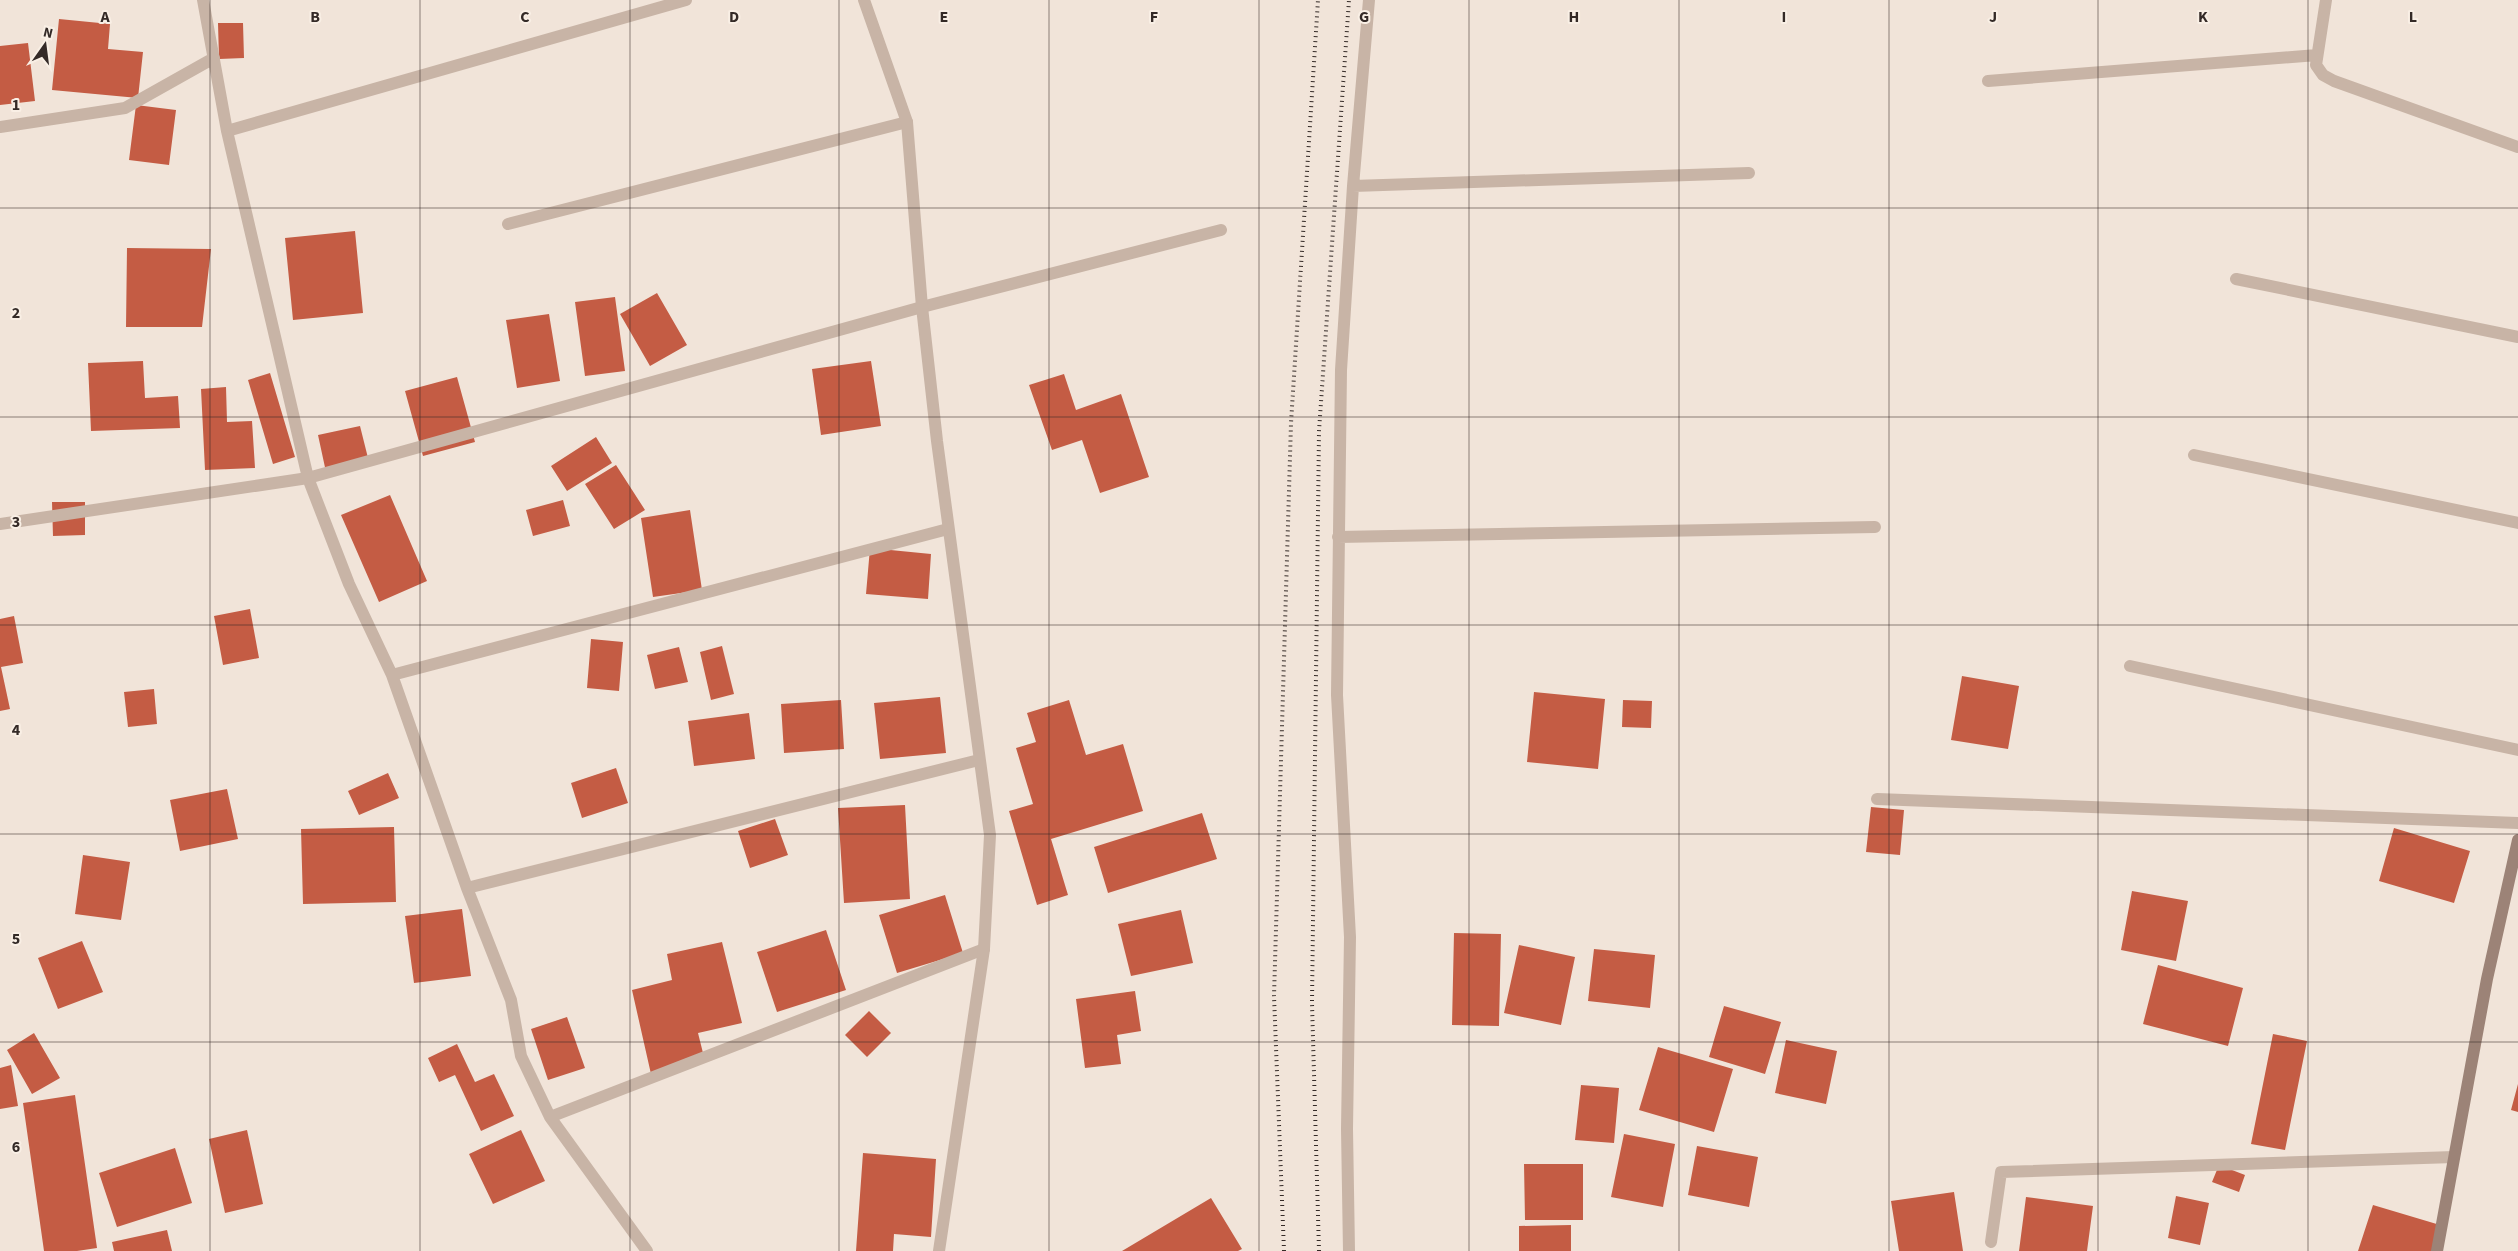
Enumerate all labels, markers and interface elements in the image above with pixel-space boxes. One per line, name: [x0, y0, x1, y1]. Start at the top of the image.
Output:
text: A: [99, 6, 110, 28]
text: B: [310, 6, 320, 28]
text: C: [520, 6, 530, 28]
text: D: [729, 6, 739, 28]
text: E: [940, 6, 948, 28]
text: F: [1150, 6, 1158, 28]
text: G: [1359, 6, 1369, 28]
text: H: [1569, 6, 1579, 28]
text: I: [1782, 6, 1786, 28]
text: J: [1989, 6, 1997, 28]
text: K: [2198, 6, 2208, 28]
text: L: [2409, 6, 2417, 28]
north arrow: [20, 20, 70, 70]
text: N: [41, 23, 55, 44]
text: 1: [12, 94, 20, 116]
text: 2: [12, 302, 20, 324]
text: 3: [12, 511, 20, 533]
text: 4: [12, 719, 21, 741]
text: 5: [12, 928, 20, 950]
text: 6: [12, 1136, 20, 1158]

